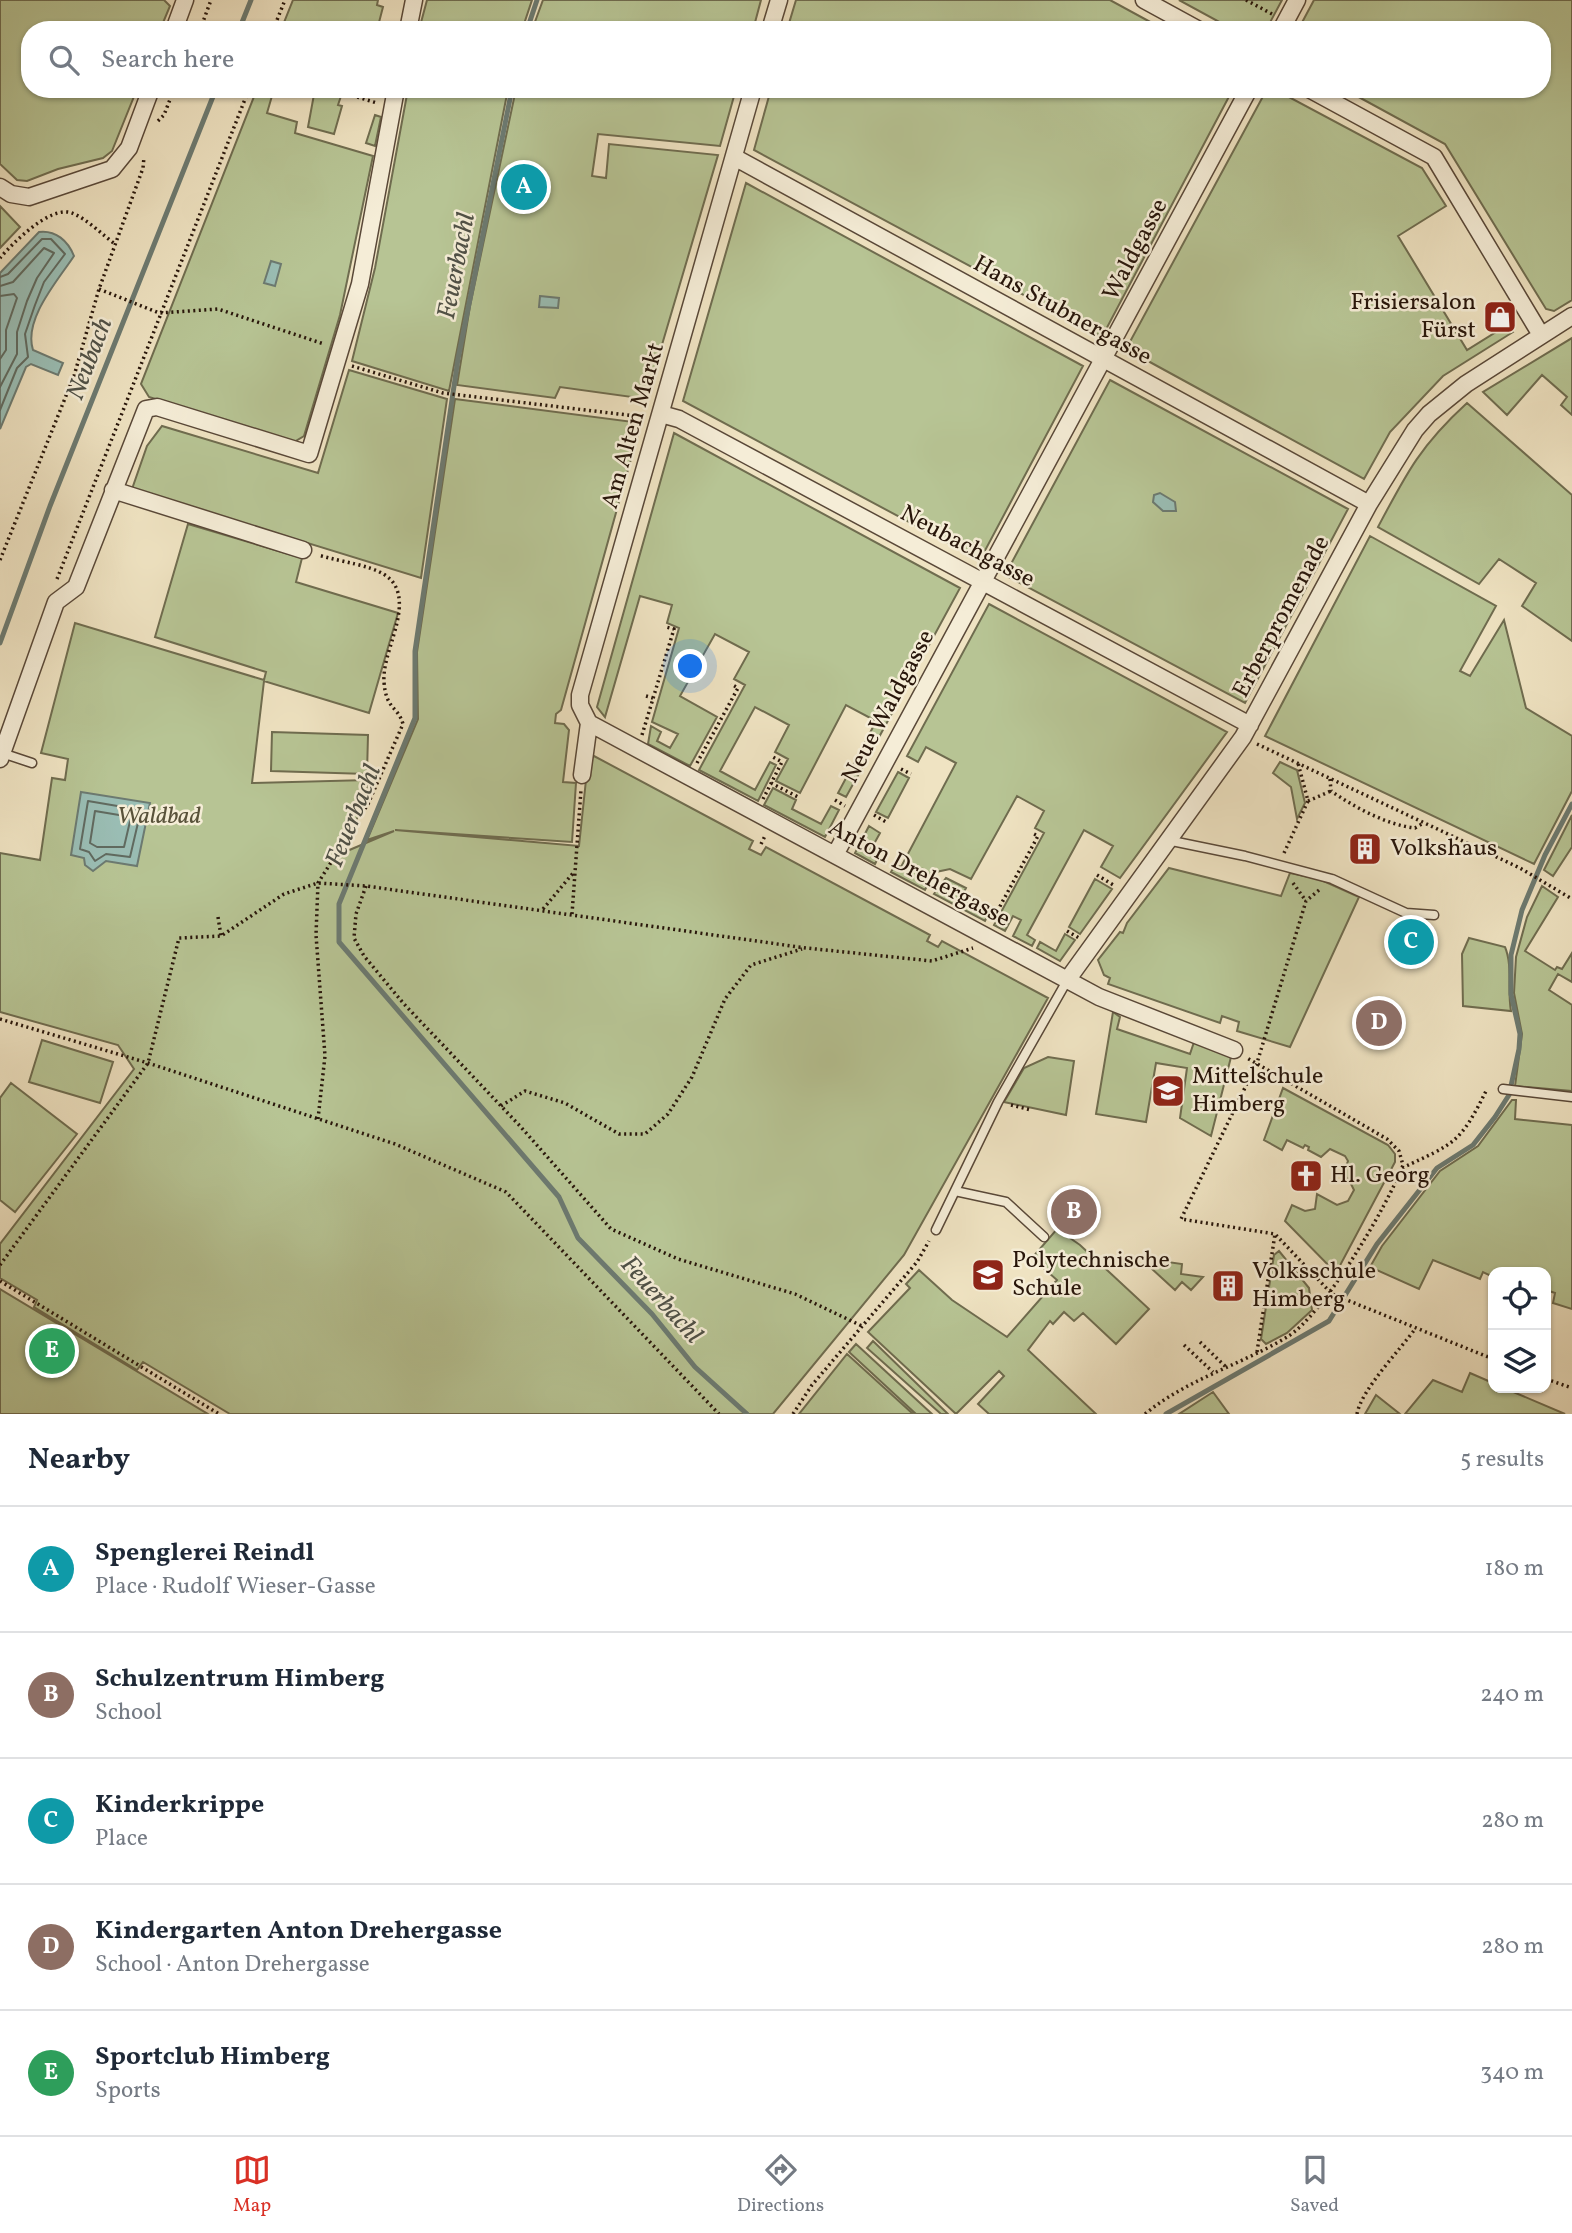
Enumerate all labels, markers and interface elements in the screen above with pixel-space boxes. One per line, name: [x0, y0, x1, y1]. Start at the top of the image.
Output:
search box: [21, 21, 1551, 98]
icon: search: [45, 41, 83, 79]
text: Search here: [101, 42, 234, 78]
pin: A: [501, 161, 547, 213]
street label: Waldgasse: [1095, 193, 1177, 307]
water label: Feuerbachl: [429, 209, 485, 322]
street label: Hans Stubnergasse: [966, 248, 1158, 374]
place label: Frisiersalon Fürst: [1351, 286, 1476, 348]
shop icon: Frisiersalon Fürst: [1481, 298, 1519, 336]
water label: Neubach: [58, 313, 122, 405]
street label: Am Alten Markt: [594, 339, 674, 513]
street label: Neubachgasse: [894, 497, 1040, 597]
street label: Erberpromenade: [1225, 530, 1339, 704]
street label: Neue Waldgasse: [834, 624, 944, 790]
your location: [673, 649, 707, 683]
water label: Feuerbachl: [317, 759, 391, 873]
park label: Waldbad: [117, 800, 201, 834]
street label: Anton Drehergasse: [822, 812, 1016, 936]
building icon: Volkshaus: [1346, 830, 1384, 868]
place label: Volkshaus: [1390, 832, 1497, 866]
pin: C: [1388, 916, 1434, 968]
pin: D: [1356, 997, 1402, 1049]
place label: Mittelschule Himberg: [1192, 1060, 1323, 1122]
school or university icon: Mittelschule Himberg: [1149, 1072, 1187, 1110]
church icon: Hl. Georg: [1287, 1157, 1325, 1195]
place label: Hl. Georg: [1330, 1159, 1430, 1193]
pin: B: [1051, 1186, 1097, 1238]
place label: Polytechnische Schule: [1012, 1244, 1170, 1306]
water label: Feuerbachl: [612, 1248, 711, 1352]
place label: Volksschule Himberg: [1252, 1255, 1376, 1317]
school or university icon: Polytechnische Schule: [969, 1256, 1007, 1294]
building icon: Volksschule Himberg: [1209, 1267, 1247, 1305]
map controls: [1488, 1267, 1551, 1393]
button: locate: [1488, 1267, 1551, 1330]
pin: E: [29, 1325, 75, 1377]
button: layers: [1488, 1330, 1551, 1393]
text: Nearby: [28, 1439, 130, 1481]
text: 5 results: [1460, 1444, 1544, 1476]
text: Spenglerei Reindl: [95, 1535, 314, 1571]
text: A: [43, 1553, 59, 1585]
text: 180 m: [1485, 1553, 1544, 1585]
text: Place · Rudolf Wieser-Gasse: [95, 1571, 376, 1603]
text: Schulzentrum Himberg: [95, 1661, 384, 1697]
text: B: [43, 1679, 59, 1711]
text: 240 m: [1480, 1679, 1544, 1711]
text: School: [95, 1697, 162, 1729]
text: Kinderkrippe: [95, 1787, 264, 1823]
text: C: [44, 1805, 58, 1837]
text: 280 m: [1481, 1805, 1544, 1837]
text: Place: [95, 1823, 148, 1855]
text: Kindergarten Anton Drehergasse: [95, 1913, 502, 1949]
text: D: [43, 1931, 59, 1963]
text: 280 m: [1481, 1931, 1544, 1963]
text: School · Anton Drehergasse: [95, 1949, 370, 1981]
text: Sportclub Himberg: [95, 2039, 330, 2075]
text: E: [44, 2057, 58, 2089]
text: 340 m: [1480, 2057, 1544, 2089]
text: Sports: [95, 2075, 161, 2107]
tab: Map: [233, 2151, 271, 2219]
tab: Directions: [737, 2151, 824, 2219]
tab: Saved: [1290, 2151, 1339, 2219]

